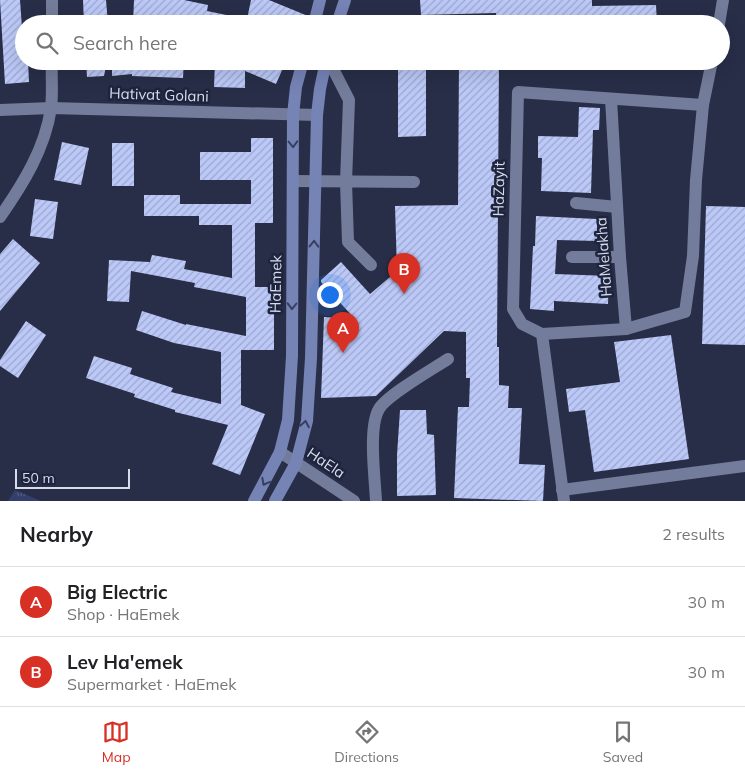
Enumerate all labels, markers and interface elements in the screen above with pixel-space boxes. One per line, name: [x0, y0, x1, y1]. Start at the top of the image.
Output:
search box: [15, 15, 730, 70]
icon: search: [33, 29, 61, 57]
text: Search here: [73, 31, 177, 55]
street label: Hativat Golani: [109, 83, 209, 106]
one-way arrow: [288, 140, 298, 148]
street label: HaZayit: [489, 161, 508, 217]
street label: HaMelakha: [591, 217, 616, 297]
one-way arrow: [308, 240, 319, 248]
pin: B: [388, 253, 420, 294]
street label: HaEmek: [265, 254, 286, 313]
your location: [317, 282, 343, 308]
one-way arrow: [287, 303, 297, 311]
pin: A: [327, 312, 359, 353]
one-way arrow: [300, 419, 310, 428]
street label: HaEla: [304, 443, 349, 482]
scale bar: [15, 466, 130, 489]
text: 50 m: [22, 469, 55, 487]
one-way arrow: [261, 476, 271, 485]
text: Nearby: [20, 521, 93, 547]
text: 2 results: [662, 524, 725, 544]
text: Big Electric: [67, 580, 168, 604]
text: A: [30, 592, 42, 612]
text: 30 m: [688, 592, 725, 612]
text: Shop · HaEmek: [67, 604, 179, 624]
text: Lev Ha'emek: [67, 650, 183, 674]
text: B: [30, 662, 42, 682]
text: 30 m: [688, 662, 725, 682]
text: Supermarket · HaEmek: [67, 674, 236, 694]
tab: Map: [102, 718, 131, 766]
tab: Directions: [334, 718, 399, 766]
tab: Saved: [603, 718, 643, 766]

